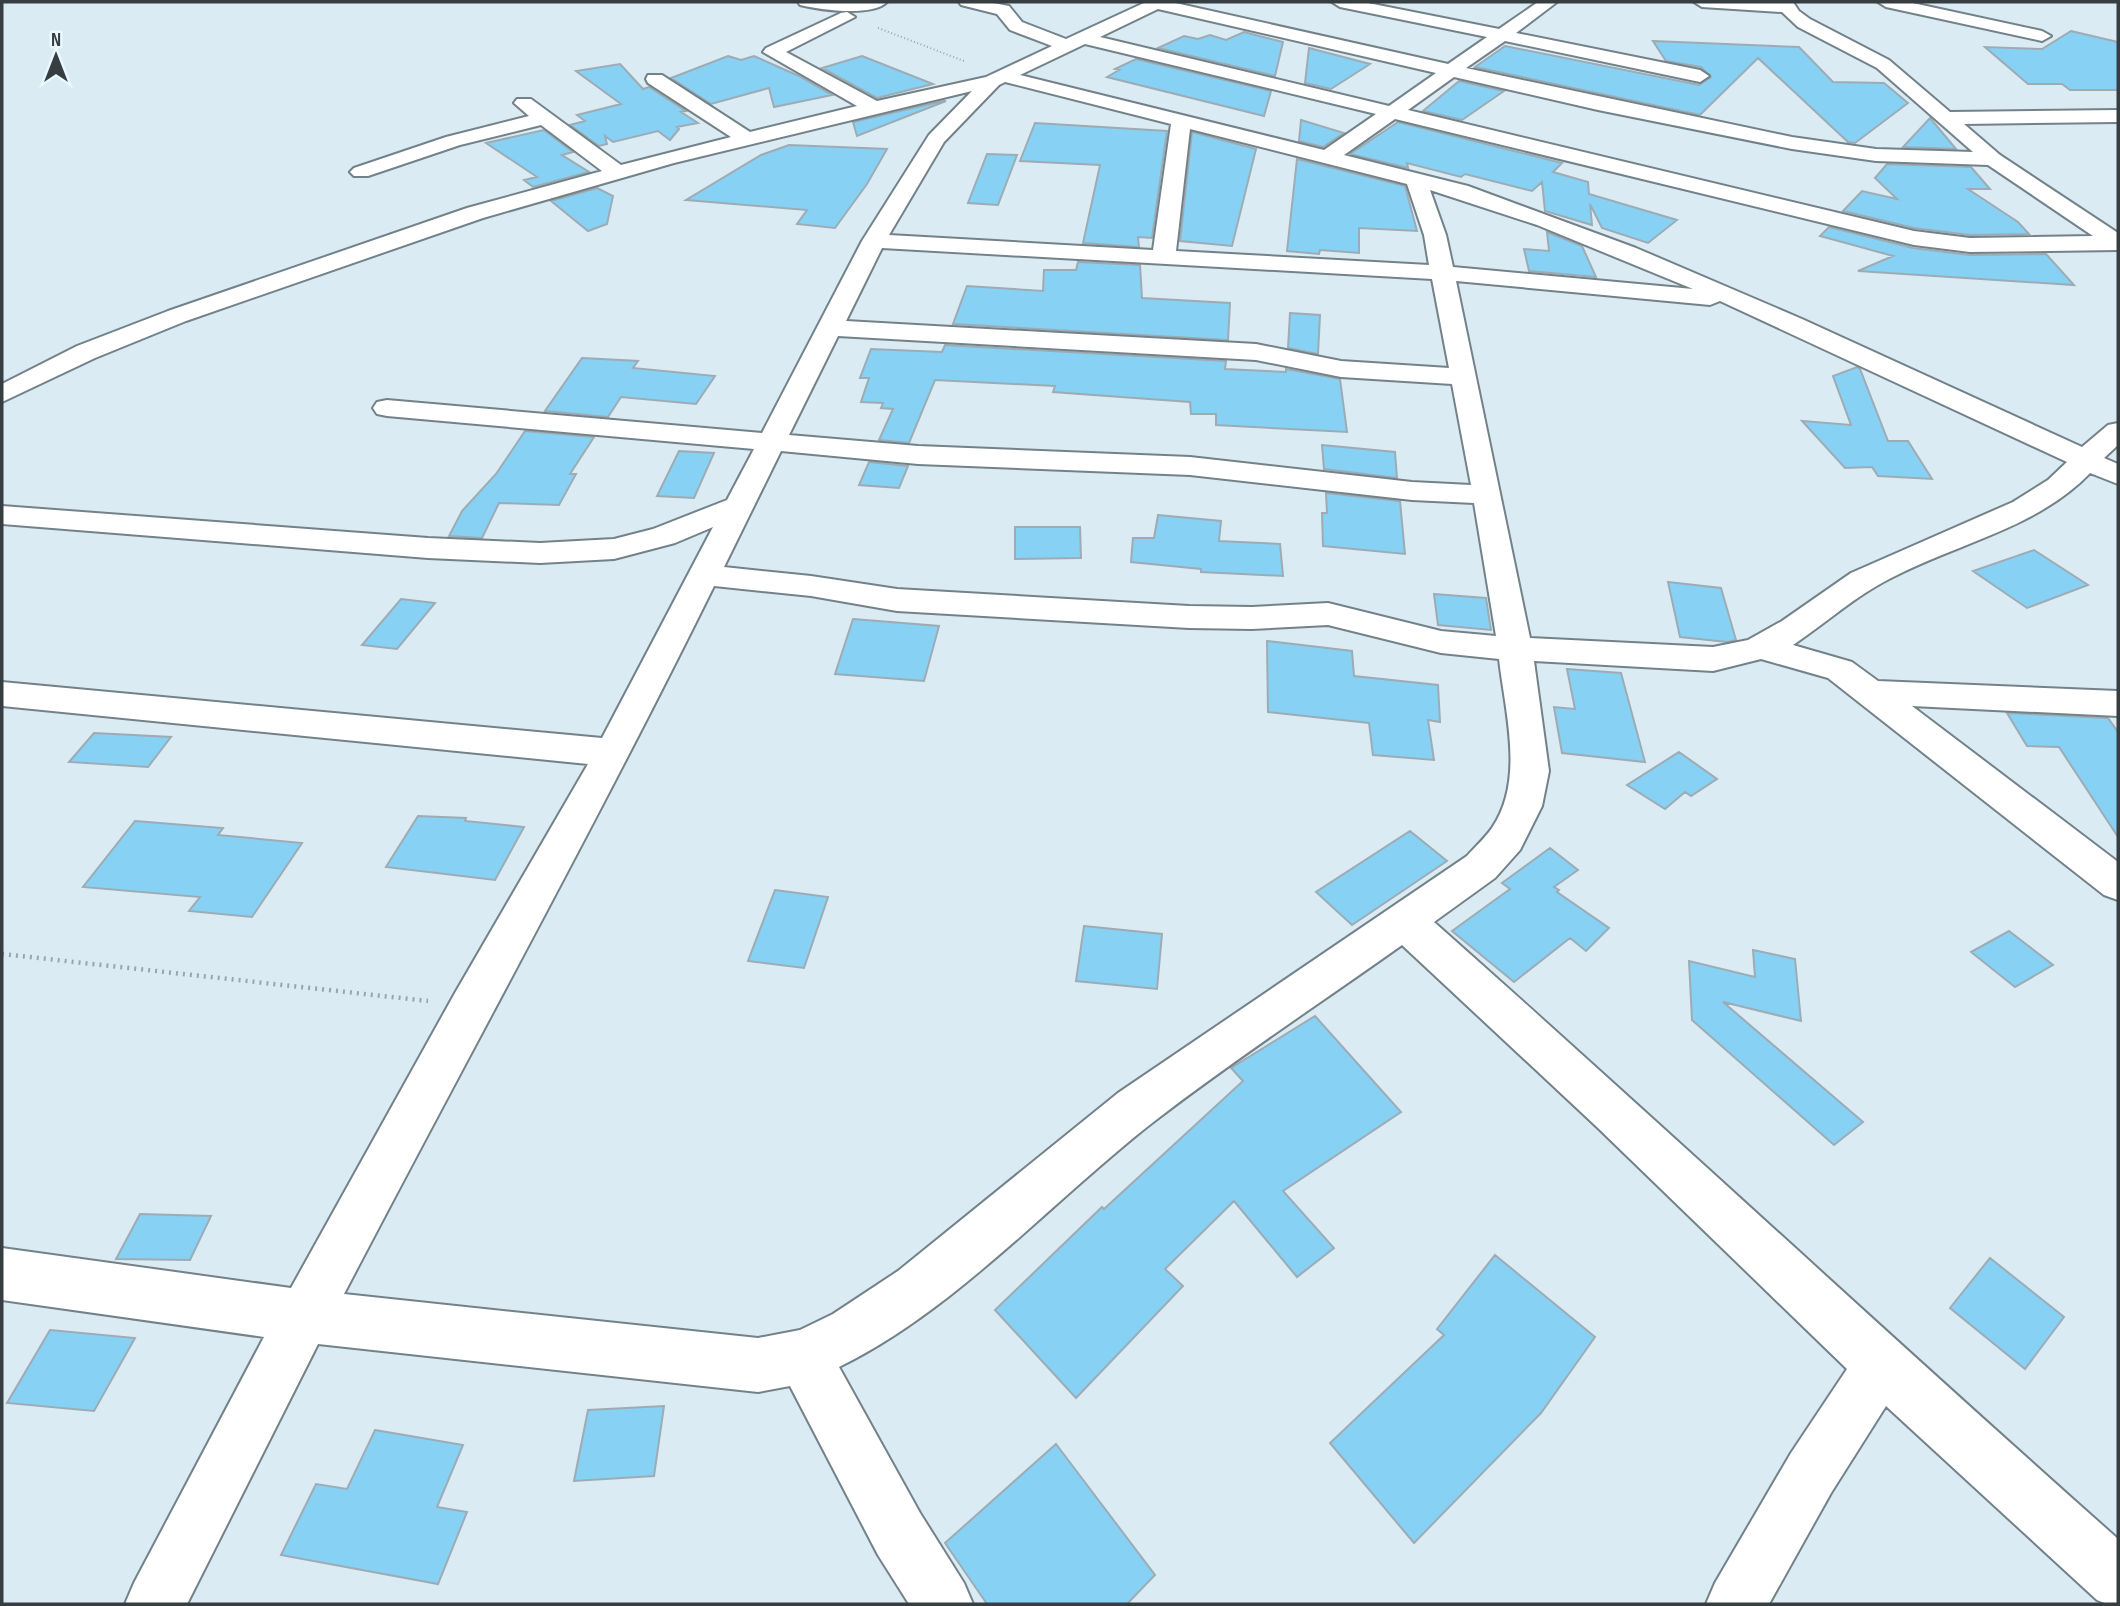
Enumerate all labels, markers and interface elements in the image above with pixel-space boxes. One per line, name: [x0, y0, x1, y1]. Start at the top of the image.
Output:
north arrow: [21, 21, 91, 91]
text: N: [51, 29, 61, 52]

